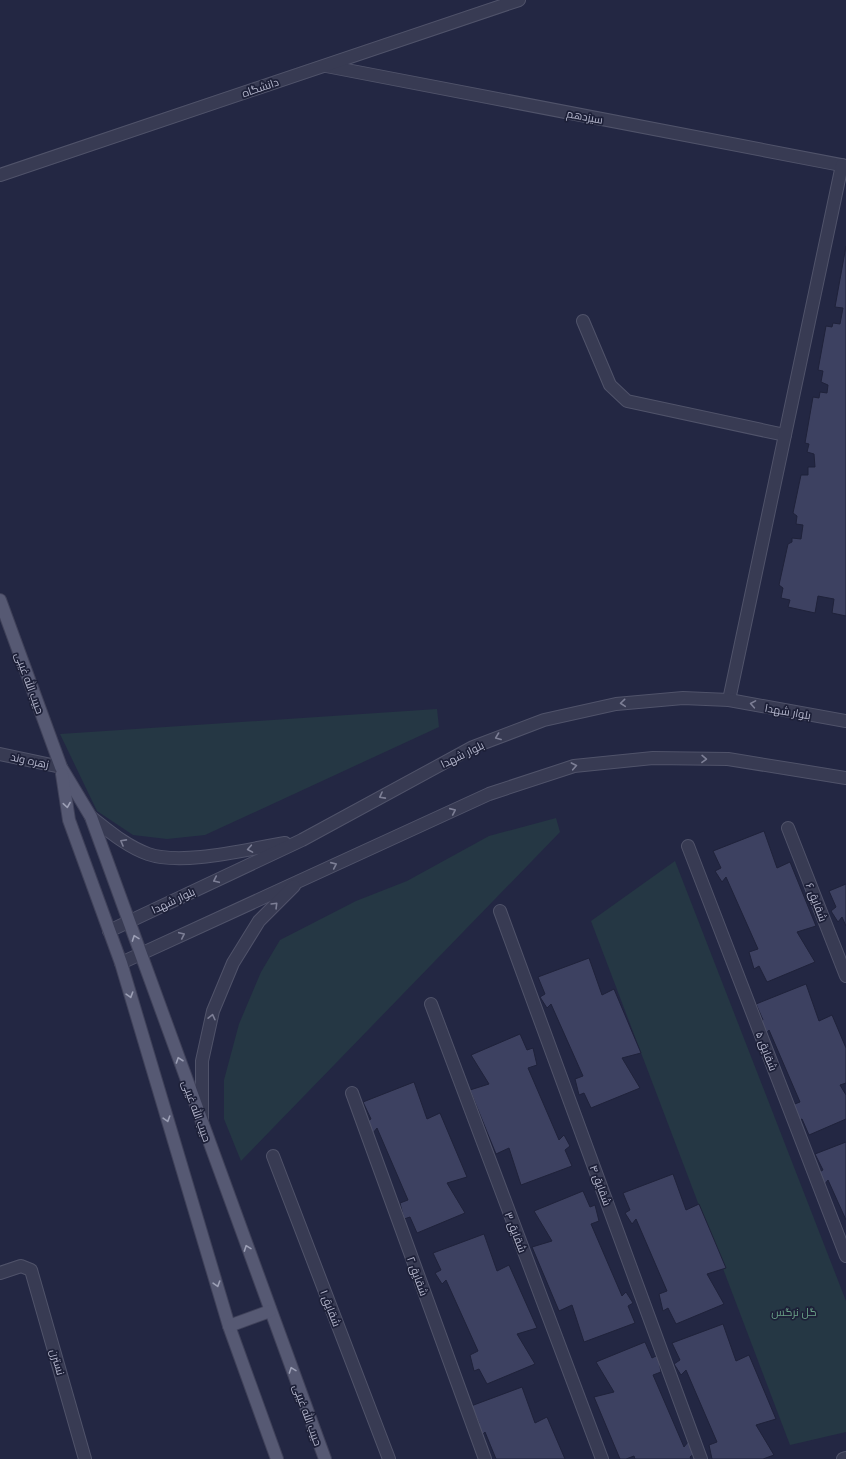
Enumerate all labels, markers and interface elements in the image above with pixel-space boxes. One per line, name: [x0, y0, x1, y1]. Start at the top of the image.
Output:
street label: دانشگاه: [240, 74, 280, 100]
street label: سیزدهم: [565, 105, 605, 128]
street label: حبیب الله غیبی: [12, 650, 48, 716]
one-way arrow: [620, 699, 626, 708]
street label: بلوار شهدا: [764, 700, 812, 722]
one-way arrow: [749, 701, 756, 709]
one-way arrow: [495, 733, 502, 741]
street label: بلوار شهدا: [438, 737, 486, 771]
street label: زهره وند: [9, 749, 51, 771]
one-way arrow: [701, 755, 707, 763]
one-way arrow: [571, 763, 578, 771]
one-way arrow: [379, 791, 387, 799]
one-way arrow: [62, 802, 71, 808]
one-way arrow: [448, 808, 456, 816]
one-way arrow: [120, 839, 128, 846]
one-way arrow: [246, 844, 253, 853]
one-way arrow: [330, 862, 338, 870]
one-way arrow: [212, 875, 220, 883]
street label: شقایق ۶: [803, 881, 831, 923]
street label: بلوار شهدا: [149, 883, 197, 917]
one-way arrow: [270, 902, 278, 910]
one-way arrow: [177, 932, 185, 940]
one-way arrow: [131, 934, 139, 941]
one-way arrow: [125, 991, 134, 998]
one-way arrow: [207, 1014, 215, 1020]
street label: شقایق ۵: [753, 1029, 781, 1073]
one-way arrow: [175, 1056, 183, 1063]
street label: حبیب الله غیبی: [179, 1078, 215, 1144]
one-way arrow: [162, 1115, 171, 1122]
street label: شقایق ۴: [587, 1163, 615, 1207]
street label: شقایق ۳: [501, 1209, 531, 1255]
one-way arrow: [243, 1245, 251, 1252]
street label: شقایق ۲: [404, 1254, 432, 1298]
one-way arrow: [212, 1280, 221, 1287]
street label: شقایق ۱: [317, 1287, 345, 1329]
park label: گل نرگس: [771, 1304, 817, 1319]
street label: نسترن: [47, 1347, 69, 1377]
one-way arrow: [288, 1367, 296, 1374]
street label: حبیب الله غیبی: [290, 1382, 326, 1448]

